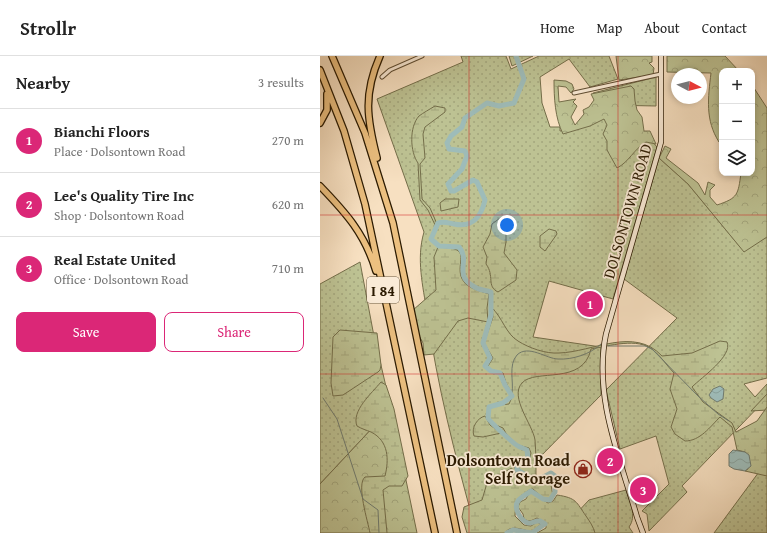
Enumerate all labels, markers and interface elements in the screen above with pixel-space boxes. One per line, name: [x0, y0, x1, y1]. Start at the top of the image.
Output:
text: Strollr: [20, 14, 76, 42]
text: Home: [540, 18, 575, 38]
text: Map: [597, 18, 622, 38]
text: About: [644, 18, 680, 38]
text: Contact: [702, 18, 747, 38]
north arrow: [671, 68, 707, 104]
map controls: [719, 68, 755, 176]
button: +: [719, 68, 755, 104]
text: Nearby: [16, 70, 70, 95]
text: 3 results: [258, 73, 304, 92]
button: −: [719, 104, 755, 140]
text: Bianchi Floors: [54, 121, 150, 142]
text: 1: [26, 131, 32, 150]
text: 270 m: [272, 131, 304, 150]
street label: DOLSONTOWN ROAD: [596, 140, 658, 281]
button: layers: [719, 140, 755, 176]
text: Place · Dolsontown Road: [54, 142, 185, 161]
text: Lee's Quality Tire Inc: [54, 185, 194, 206]
text: 2: [26, 195, 32, 214]
text: 620 m: [272, 195, 304, 214]
text: Shop · Dolsontown Road: [54, 206, 184, 225]
your location: [497, 215, 517, 235]
text: Real Estate United: [54, 249, 176, 270]
text: 3: [26, 259, 32, 278]
text: 710 m: [272, 259, 304, 278]
text: Office · Dolsontown Road: [54, 270, 189, 289]
road number: I 84: [367, 277, 399, 303]
pin: 1: [577, 289, 603, 319]
button: Save: [16, 312, 156, 352]
button: Share: [164, 312, 304, 352]
pin: 2: [597, 446, 623, 476]
place label: Dolsontown Road Self Storage: [447, 448, 571, 490]
shop icon: Dolsontown Road Self Storage: [573, 459, 593, 479]
pin: 3: [630, 475, 656, 505]

